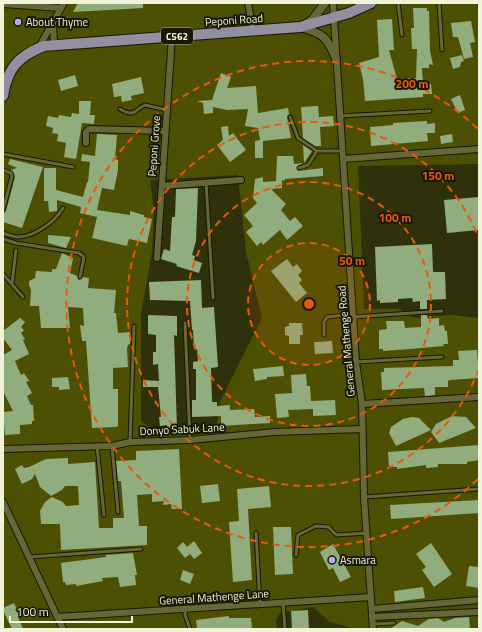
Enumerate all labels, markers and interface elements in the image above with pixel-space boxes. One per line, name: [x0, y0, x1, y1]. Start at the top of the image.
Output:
street label: Peponi Road: [204, 10, 264, 30]
place label: About Thyme: [26, 14, 88, 30]
marker: About Thyme: [13, 17, 23, 27]
road number: C562: [161, 28, 193, 44]
text: 200 m: [396, 74, 428, 93]
street label: Peponi Grove: [144, 114, 164, 177]
text: 150 m: [422, 166, 454, 185]
text: 100 m: [379, 208, 411, 227]
text: 50 m: [339, 251, 365, 270]
street label: General Mathenge Road: [333, 285, 359, 397]
centre of rings: [302, 297, 316, 311]
street label: Donyo Sabuk Lane: [139, 419, 225, 439]
place label: Asmara: [340, 552, 376, 568]
marker: Asmara: [327, 555, 337, 565]
street label: General Mathenge Lane: [159, 585, 270, 609]
scale bar: [10, 598, 132, 624]
text: 100 m: [16, 602, 49, 621]

